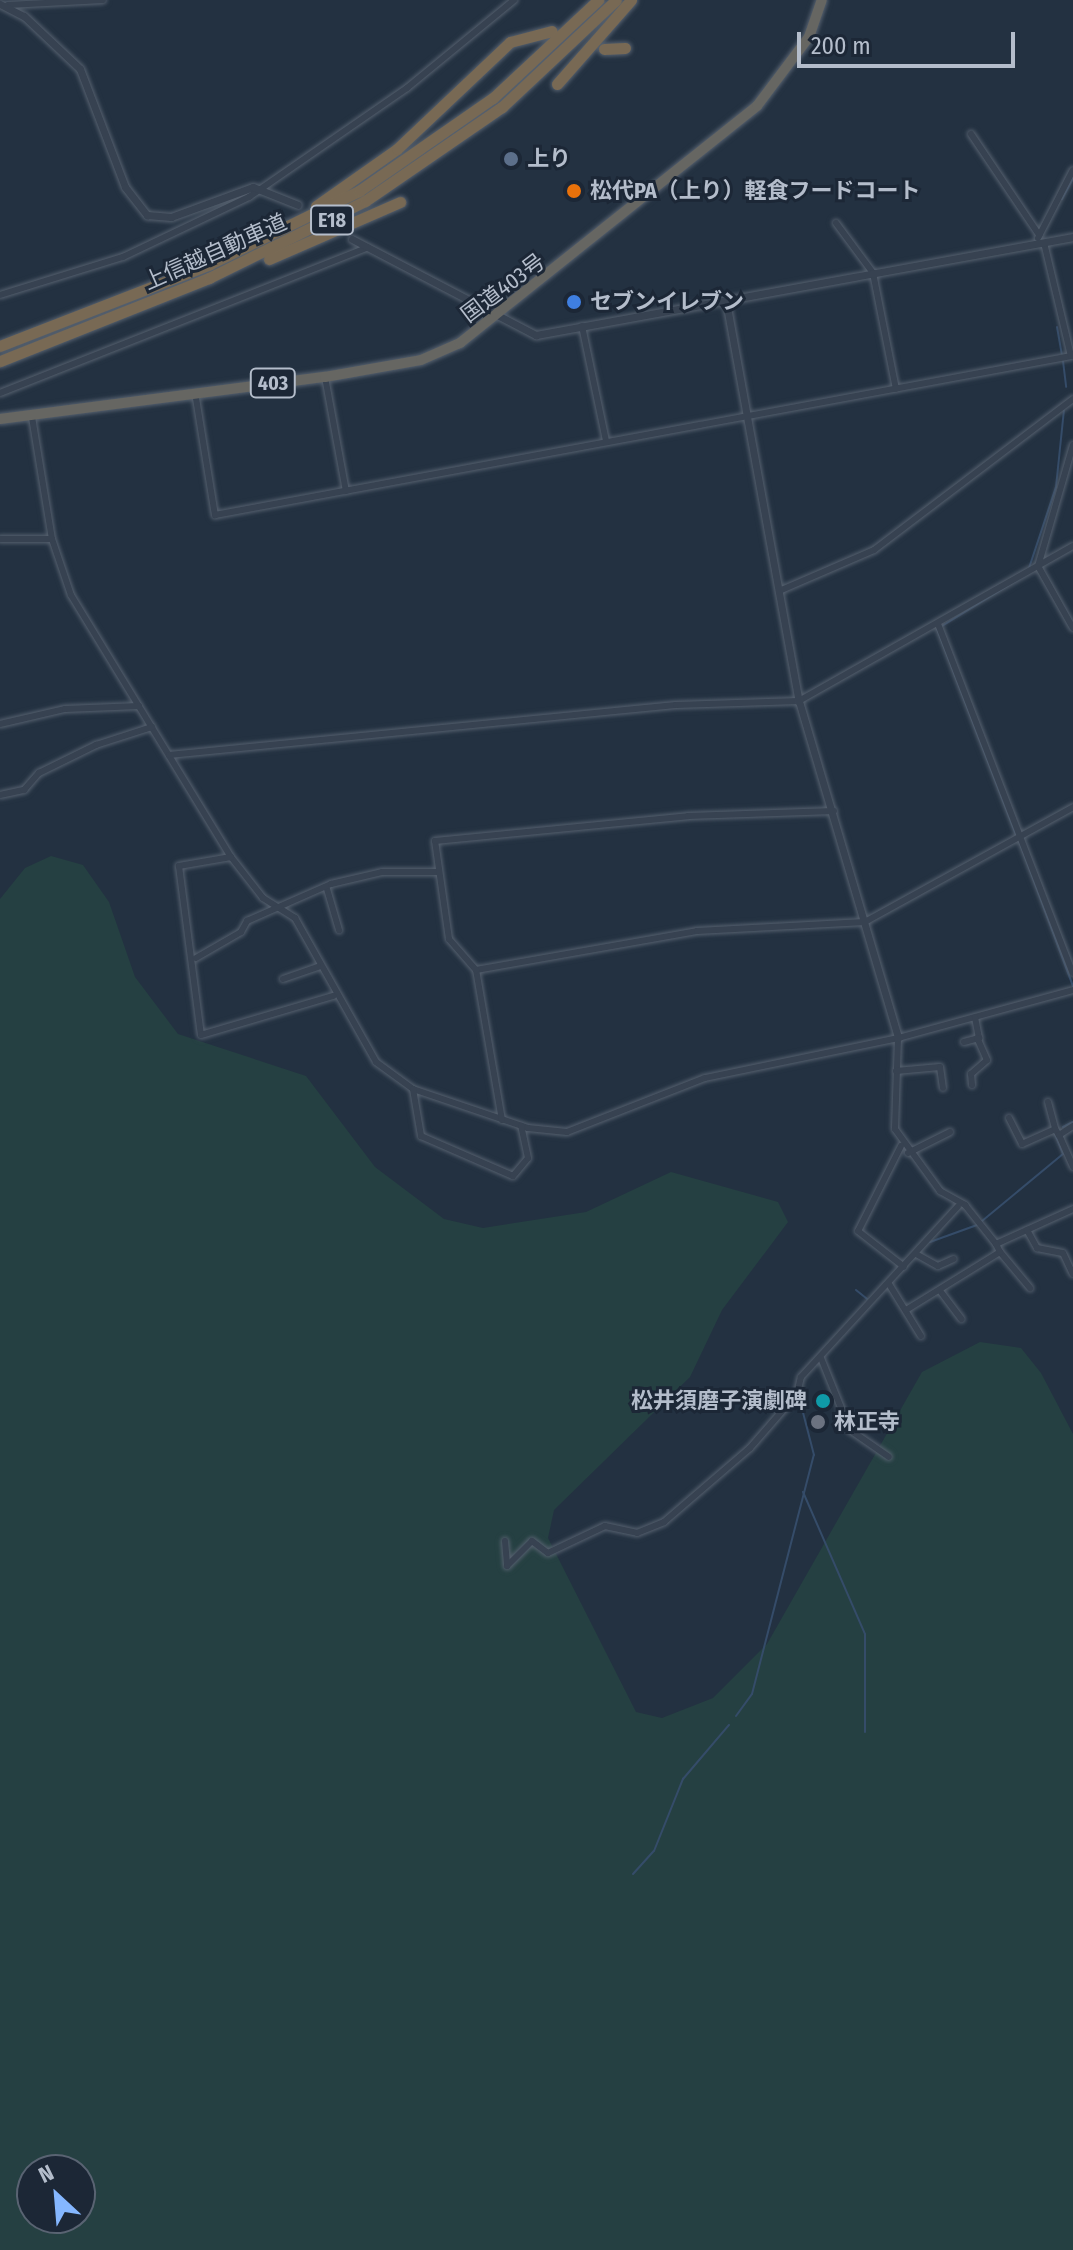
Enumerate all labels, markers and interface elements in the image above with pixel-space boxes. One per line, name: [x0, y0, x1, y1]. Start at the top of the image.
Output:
scale bar: [801, 16, 1019, 66]
text: 200 m: [811, 32, 871, 60]
place label: 上り: [527, 146, 571, 172]
marker: 上り: [502, 150, 520, 168]
place label: 松代PA（上り）軽食フードコート: [590, 178, 921, 204]
marker: 松代PA（上り）軽食フードコート: [565, 182, 583, 200]
road number: E18: [310, 204, 354, 236]
street label: 上信越自動車道: [139, 209, 291, 295]
street label: 国道403号: [456, 248, 550, 328]
place label: セブンイレブン: [590, 289, 744, 315]
marker: セブンイレブン: [565, 293, 583, 311]
road number: 403: [249, 367, 297, 399]
place label: 松井須磨子演劇碑: [631, 1388, 807, 1414]
marker: 松井須磨子演劇碑: [814, 1392, 832, 1410]
place label: 林正寺: [834, 1409, 900, 1435]
marker: 林正寺: [809, 1413, 827, 1431]
north arrow: [16, 2154, 96, 2234]
text: N: [34, 2159, 58, 2189]

